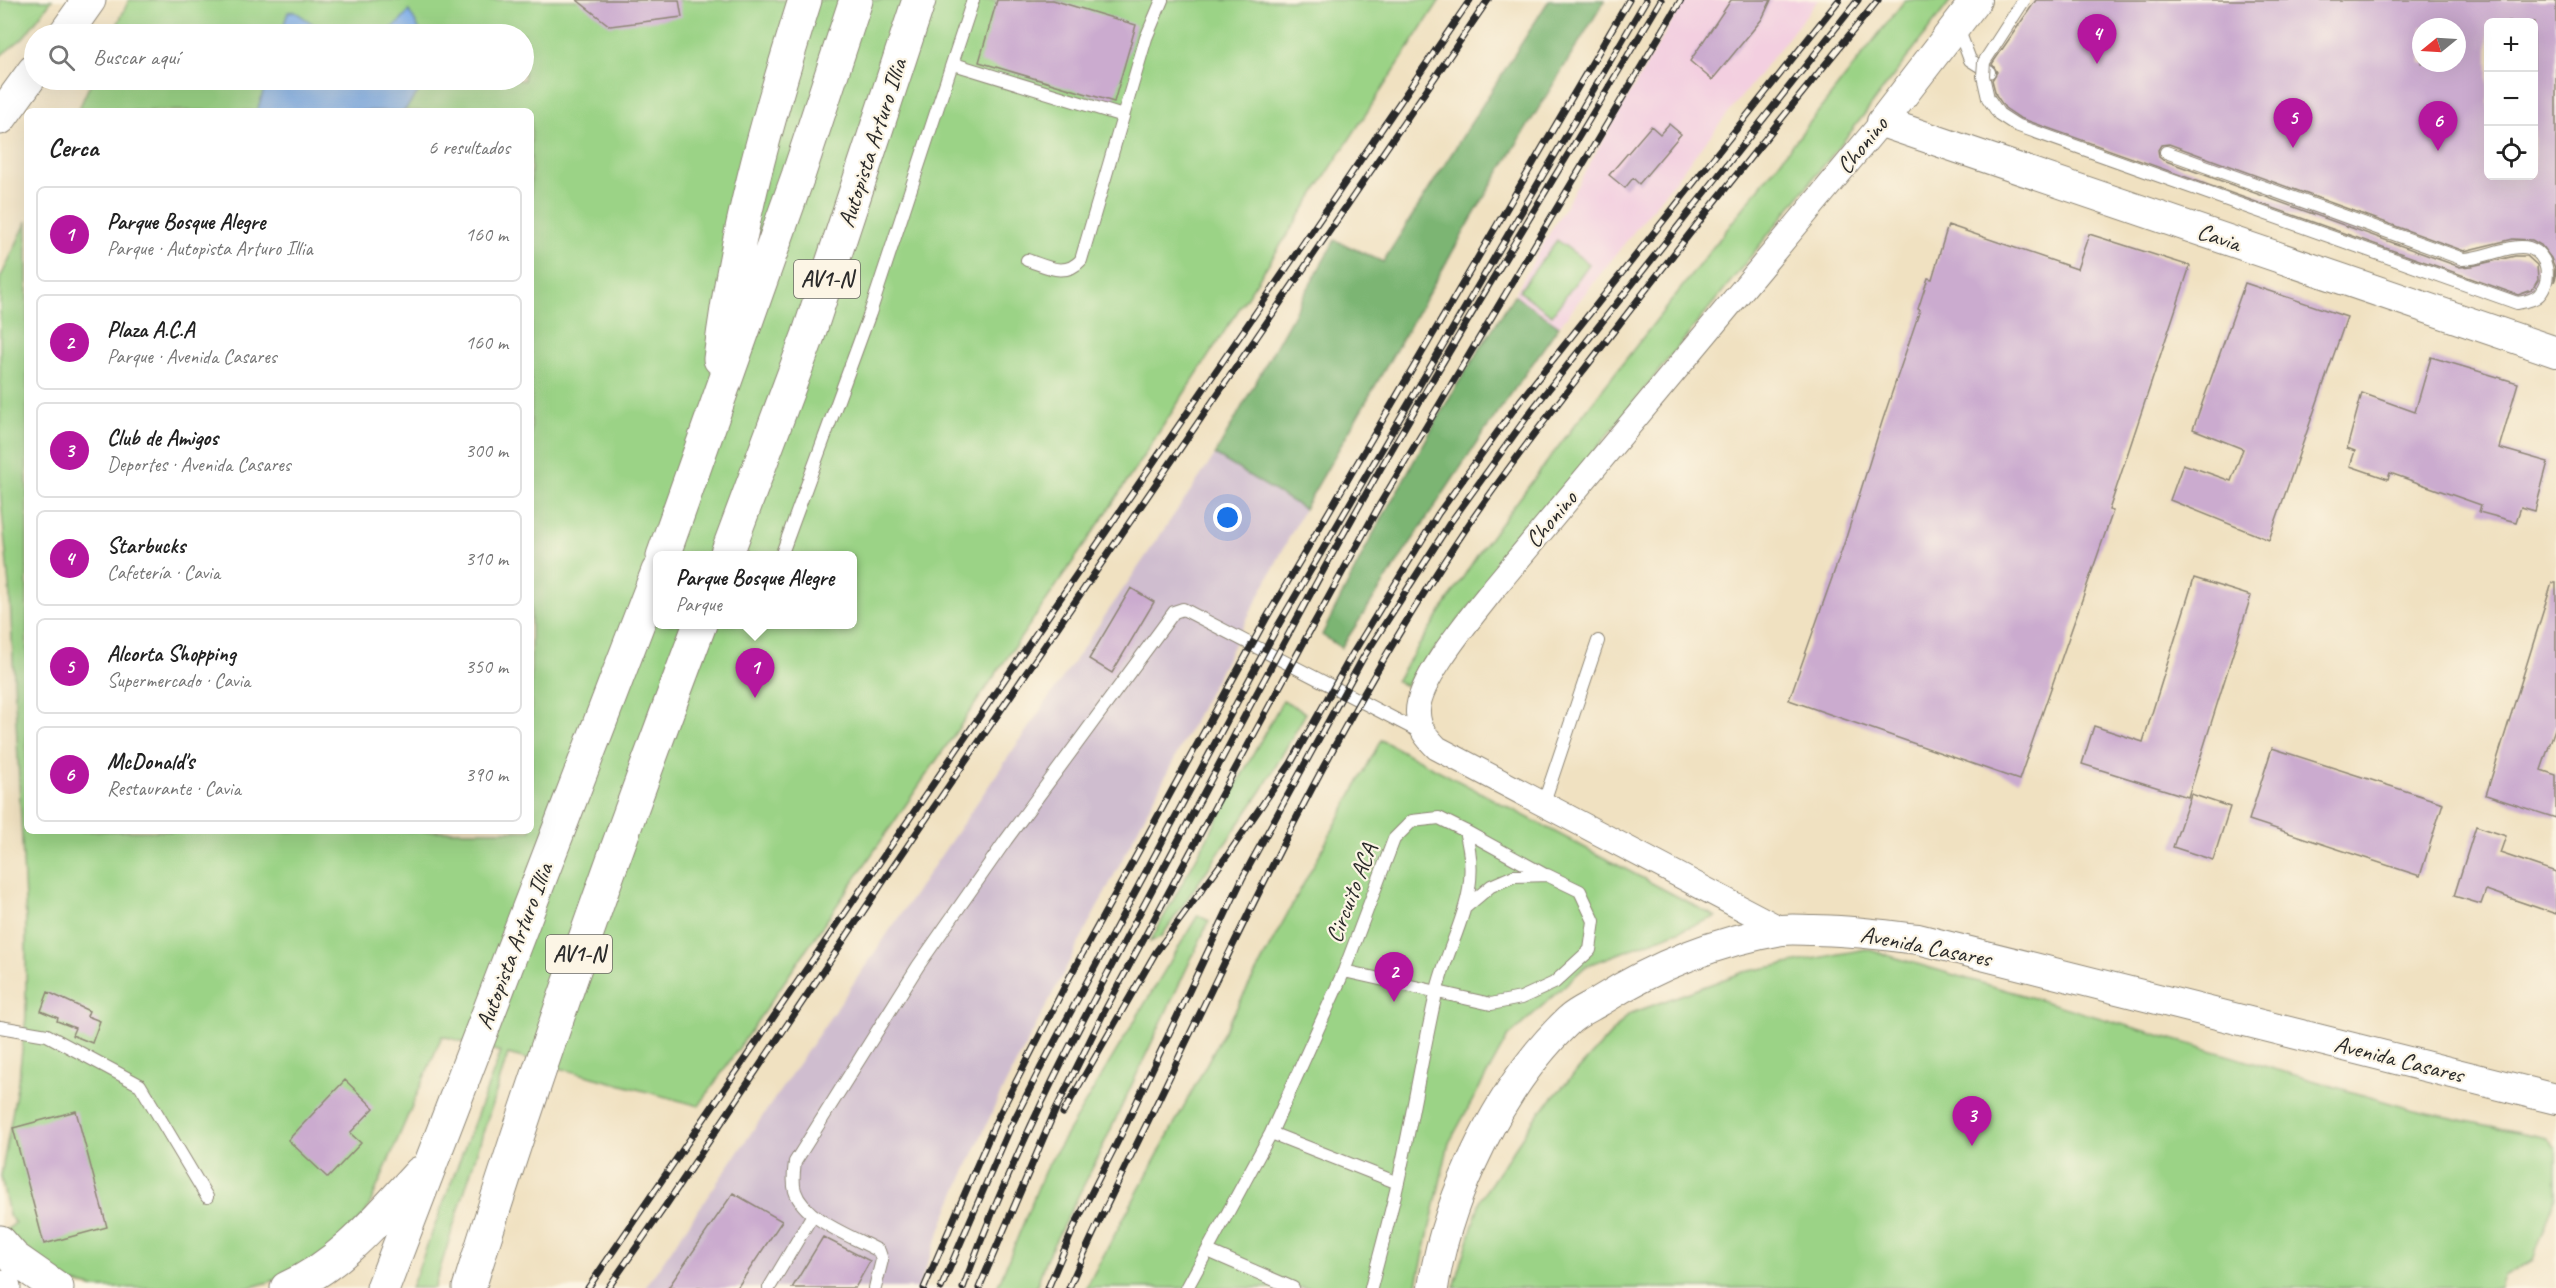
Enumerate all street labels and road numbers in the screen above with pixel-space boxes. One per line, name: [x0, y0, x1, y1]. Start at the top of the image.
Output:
street label: Autopista Arturo Illia: [831, 54, 914, 231]
street label: Chonino: [1830, 109, 1895, 180]
street label: Cavia: [2193, 216, 2247, 259]
road number: AV1-N: [794, 260, 860, 298]
street label: Chonino: [1518, 483, 1585, 554]
street label: Circuito ACA: [1318, 838, 1384, 947]
street label: Autopista Arturo Illia: [469, 857, 560, 1033]
street label: Avenida Casares: [1858, 919, 1996, 974]
road number: AV1-N: [546, 935, 612, 973]
street label: Avenida Casares: [2331, 1028, 2469, 1090]

